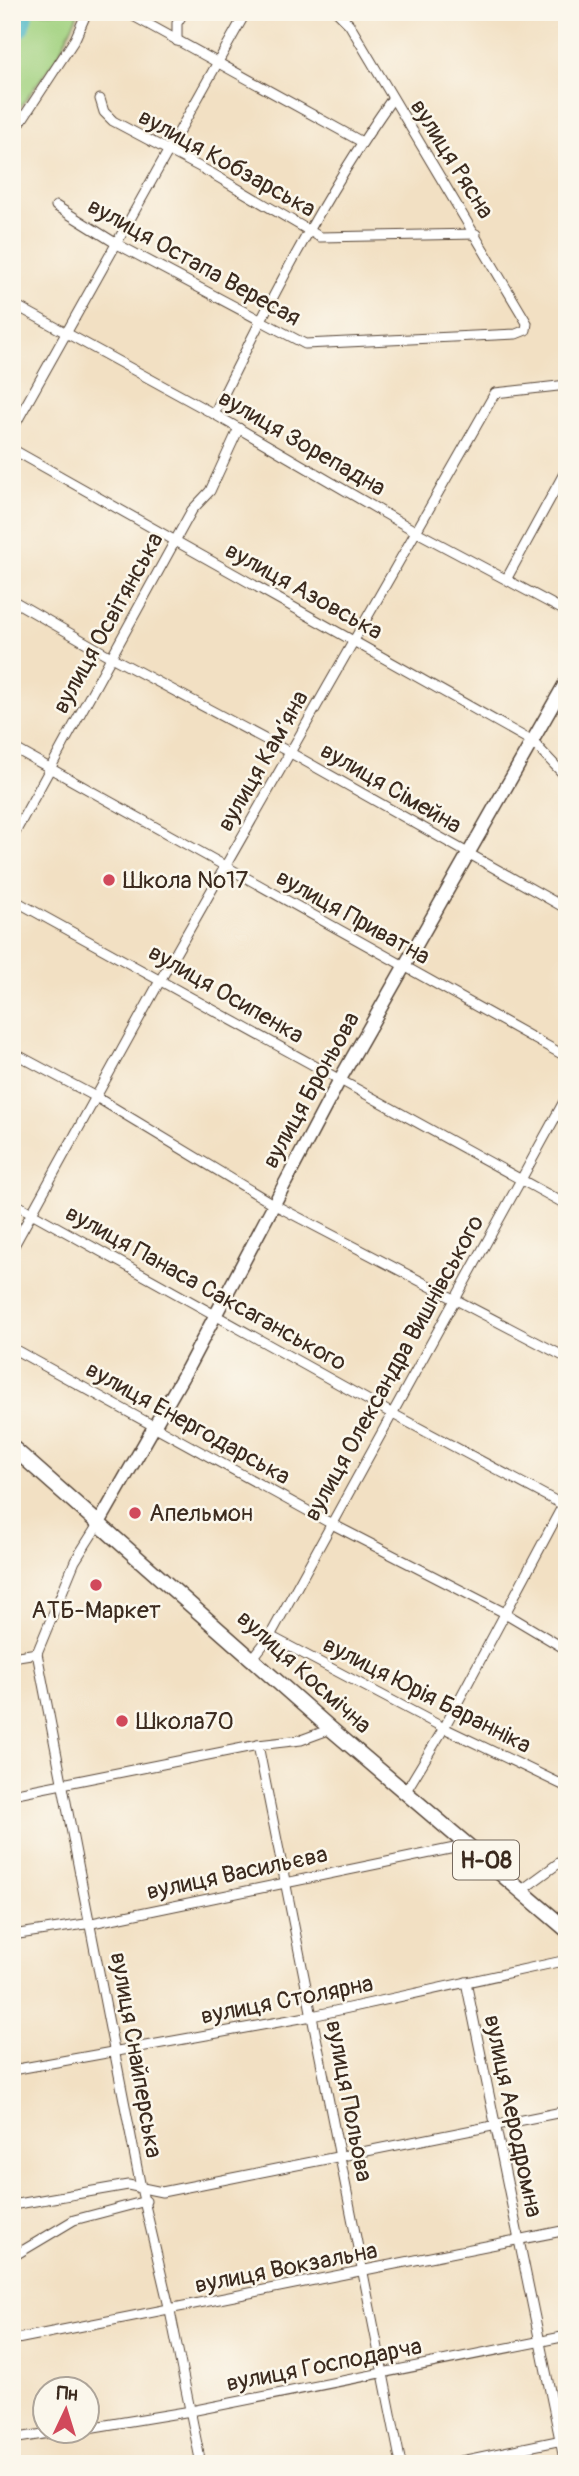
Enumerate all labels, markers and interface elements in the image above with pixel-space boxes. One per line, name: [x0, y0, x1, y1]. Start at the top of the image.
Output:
street label: вулиця Рясна: [404, 94, 500, 224]
street label: вулиця Кобзарська: [133, 102, 321, 224]
street label: вулиця Остапа Вересая: [83, 191, 305, 333]
street label: вулиця Зорепадна: [213, 383, 391, 503]
street label: вулиця Освітянська: [46, 527, 170, 719]
street label: вулиця Азовська: [220, 536, 388, 646]
street label: вулиця Кам’яна: [211, 685, 315, 837]
street label: вулиця Сімейна: [315, 736, 467, 840]
street label: вулиця Приватна: [271, 863, 435, 971]
place label: Школа №17: [123, 866, 248, 895]
marker: Школа №17: [101, 872, 117, 888]
street label: вулиця Осипенка: [143, 938, 309, 1050]
street label: вулиця Броньова: [256, 1007, 366, 1173]
street label: вулиця Панаса Саксаганського: [60, 1199, 352, 1378]
street label: вулиця Олександра Вишнівського: [298, 1210, 490, 1526]
street label: вулиця Енергодарська: [81, 1355, 295, 1491]
place label: Апельмон: [149, 1499, 253, 1528]
marker: Апельмон: [127, 1505, 143, 1521]
marker: АТБ-Маркет: [88, 1577, 104, 1593]
place label: АТБ-Маркет: [31, 1596, 161, 1625]
street label: вулиця Космічна: [231, 1604, 377, 1740]
street label: вулиця Юрія Баранніка: [318, 1630, 536, 1760]
place label: Школа70: [136, 1707, 234, 1736]
marker: Школа70: [114, 1713, 130, 1729]
street label: вулиця Васильєва: [144, 1840, 330, 1906]
road number: Н-08: [453, 1840, 519, 1880]
street label: вулиця Снайперська: [104, 1950, 168, 2160]
street label: вулиця Столярна: [198, 1969, 376, 2031]
street label: вулиця Аеродромна: [477, 2012, 549, 2220]
street label: вулиця Польова: [319, 2018, 379, 2184]
street label: вулиця Вокзальна: [192, 2236, 380, 2300]
street label: вулиця Господарча: [224, 2332, 424, 2398]
north arrow: [32, 2374, 102, 2444]
text: Пн: [56, 2381, 78, 2407]

